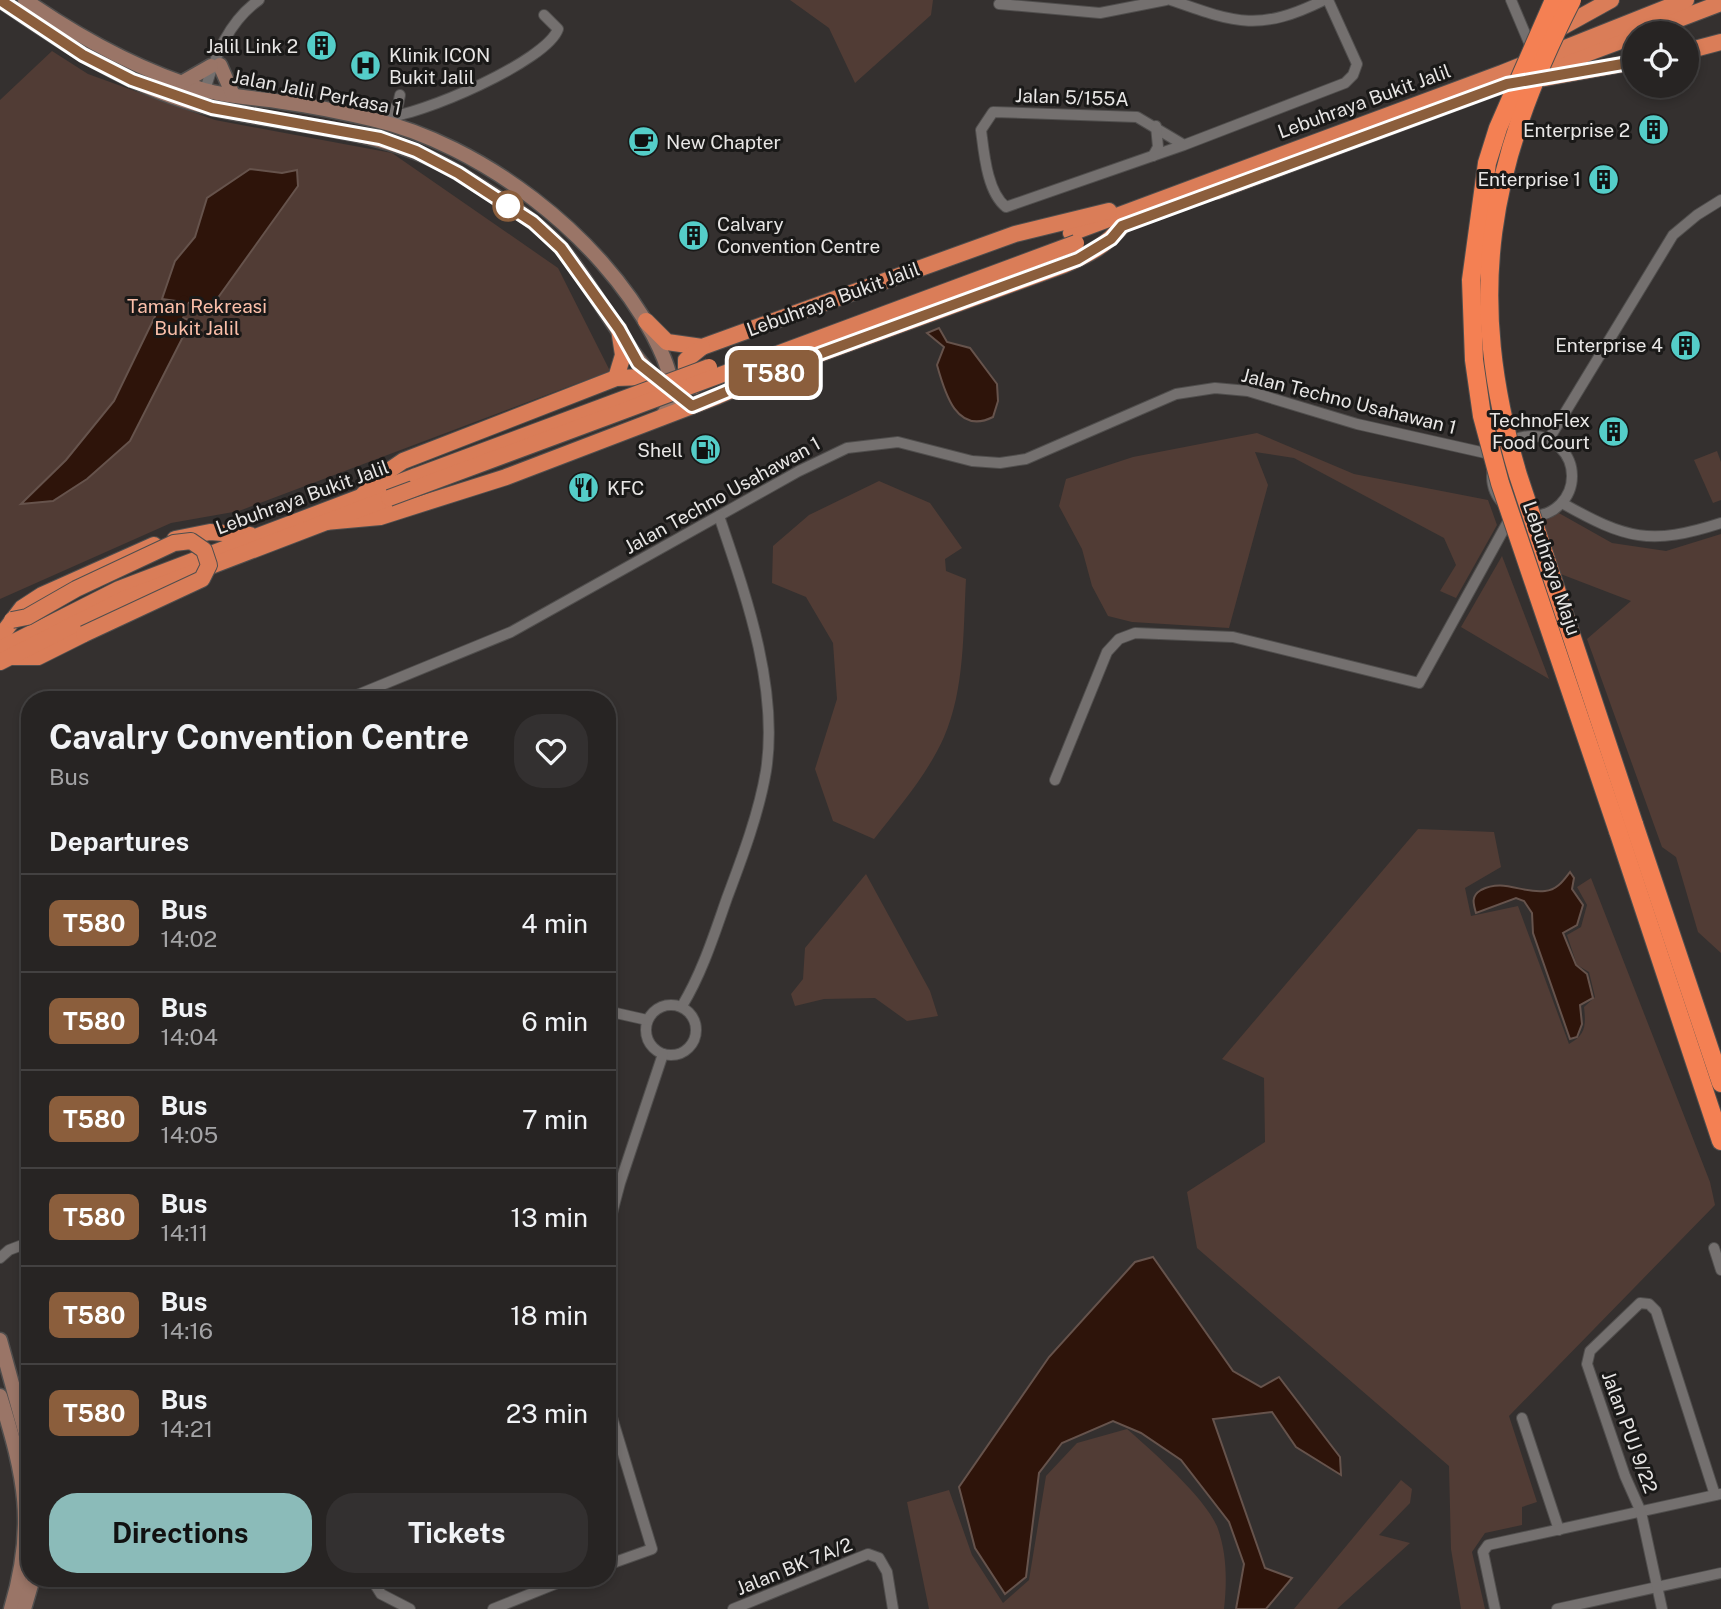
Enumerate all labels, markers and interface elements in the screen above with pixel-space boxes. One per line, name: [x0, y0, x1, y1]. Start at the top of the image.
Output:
map controls: [1622, 21, 1699, 98]
button: locate: [1622, 21, 1699, 98]
building icon: Jalil Link 2: [304, 29, 338, 63]
place label: Jalil Link 2: [206, 35, 298, 57]
place label: Klinik ICON Bukit Jalil: [389, 44, 490, 88]
hospital icon: Klinik ICON Bukit Jalil: [349, 49, 383, 83]
street label: Lebuhraya Bukit Jalil: [1274, 59, 1454, 143]
street label: Jalan Jalil Perkasa 1: [231, 65, 403, 119]
street label: Jalan 5/155A: [1015, 84, 1129, 110]
building icon: Enterprise 2: [1636, 113, 1670, 147]
place label: Enterprise 2: [1523, 119, 1630, 141]
cafe icon: New Chapter: [626, 125, 660, 159]
place label: New Chapter: [666, 131, 781, 153]
building icon: Enterprise 1: [1587, 162, 1621, 196]
place label: Enterprise 1: [1478, 168, 1581, 190]
unlabelled marker: [493, 191, 523, 221]
place label: Calvary Convention Centre: [717, 213, 880, 257]
building icon: Calvary Convention Centre: [677, 218, 711, 252]
street label: Lebuhraya Bukit Jalil: [743, 257, 923, 341]
park label: Taman Rekreasi Bukit Jalil: [127, 295, 267, 339]
building icon: Enterprise 4: [1669, 328, 1703, 362]
place label: Enterprise 4: [1555, 334, 1663, 356]
line badge: T580: [725, 350, 823, 396]
text: T580: [743, 359, 805, 387]
street label: Jalan Techno Usahawan 1: [1239, 364, 1459, 438]
place label: TechnoFlex Food Court: [1489, 409, 1590, 453]
building icon: TechnoFlex Food Court: [1596, 414, 1630, 448]
street label: Jalan Techno Usahawan 1: [620, 432, 824, 558]
fuel station icon: Shell: [689, 433, 723, 467]
place label: Shell: [637, 439, 683, 461]
street label: Lebuhraya Bukit Jalil: [212, 455, 392, 539]
restaurant icon: KFC: [567, 471, 601, 505]
place label: KFC: [607, 477, 644, 499]
street label: Lebuhraya Maju: [1519, 498, 1585, 638]
button: heart: [514, 714, 588, 788]
text: Cavalry Convention Centre: [49, 718, 469, 756]
text: Bus: [49, 763, 89, 790]
text: Departures: [49, 826, 189, 857]
text: Bus: [160, 894, 207, 925]
text: 4 min: [521, 908, 588, 939]
text: T580: [63, 909, 125, 937]
text: 14:02: [160, 925, 217, 952]
text: Bus: [160, 992, 207, 1023]
text: 6 min: [521, 1006, 588, 1037]
text: T580: [63, 1007, 125, 1035]
text: 14:04: [160, 1023, 218, 1050]
text: Bus: [160, 1090, 207, 1121]
text: 7 min: [522, 1104, 588, 1135]
text: T580: [63, 1105, 125, 1133]
text: 14:05: [160, 1121, 218, 1148]
text: Bus: [160, 1188, 207, 1219]
text: 13 min: [511, 1202, 588, 1233]
text: T580: [63, 1203, 125, 1231]
text: 14:11: [160, 1219, 208, 1246]
text: Bus: [160, 1286, 207, 1317]
text: 18 min: [510, 1300, 588, 1331]
text: T580: [63, 1301, 125, 1329]
text: 14:16: [160, 1317, 213, 1344]
street label: Jalan PUJ 9/22: [1598, 1368, 1662, 1496]
text: Bus: [160, 1384, 207, 1415]
text: 23 min: [506, 1398, 588, 1429]
text: T580: [63, 1399, 125, 1427]
text: 14:21: [160, 1415, 213, 1442]
button: Directions: [49, 1493, 312, 1573]
button: Tickets: [326, 1493, 588, 1573]
street label: Jalan BK 7A/2: [733, 1533, 855, 1599]

